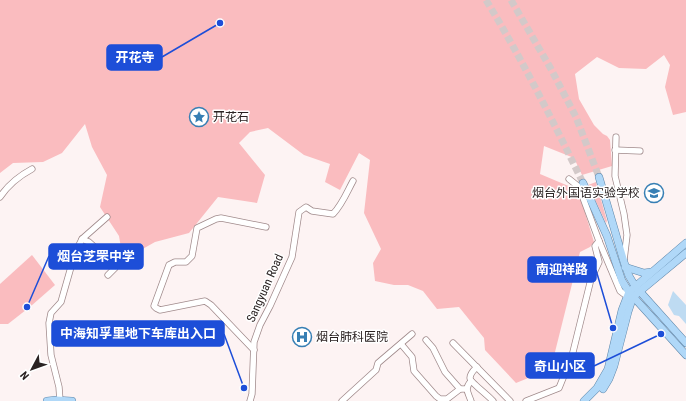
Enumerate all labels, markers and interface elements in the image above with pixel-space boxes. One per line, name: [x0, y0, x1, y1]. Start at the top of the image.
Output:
callout: 开花寺: [107, 45, 162, 70]
text: 开花寺: [115, 50, 155, 65]
place icon: 开花石: [188, 106, 210, 128]
place label: 开花石: [213, 110, 249, 124]
school or university icon: 烟台外国语实验学校: [643, 182, 665, 204]
place label: 烟台外国语实验学校: [532, 186, 640, 200]
callout: 烟台芝罘中学: [49, 244, 143, 269]
text: 烟台芝罘中学: [57, 249, 135, 264]
street label: Sangyuan Road: [244, 252, 286, 324]
callout: 南迎祥路: [528, 257, 596, 282]
text: 南迎祥路: [536, 262, 588, 277]
callout: 中海知孚里地下车库出入口: [52, 321, 224, 346]
text: 中海知孚里地下车库出入口: [60, 326, 216, 341]
hospital icon: 烟台肺科医院: [291, 326, 313, 348]
place label: 烟台肺科医院: [316, 330, 388, 344]
north arrow: [12, 349, 52, 389]
callout: 奇山小区: [526, 353, 594, 378]
text: 奇山小区: [534, 359, 586, 374]
text: N: [18, 368, 32, 382]

